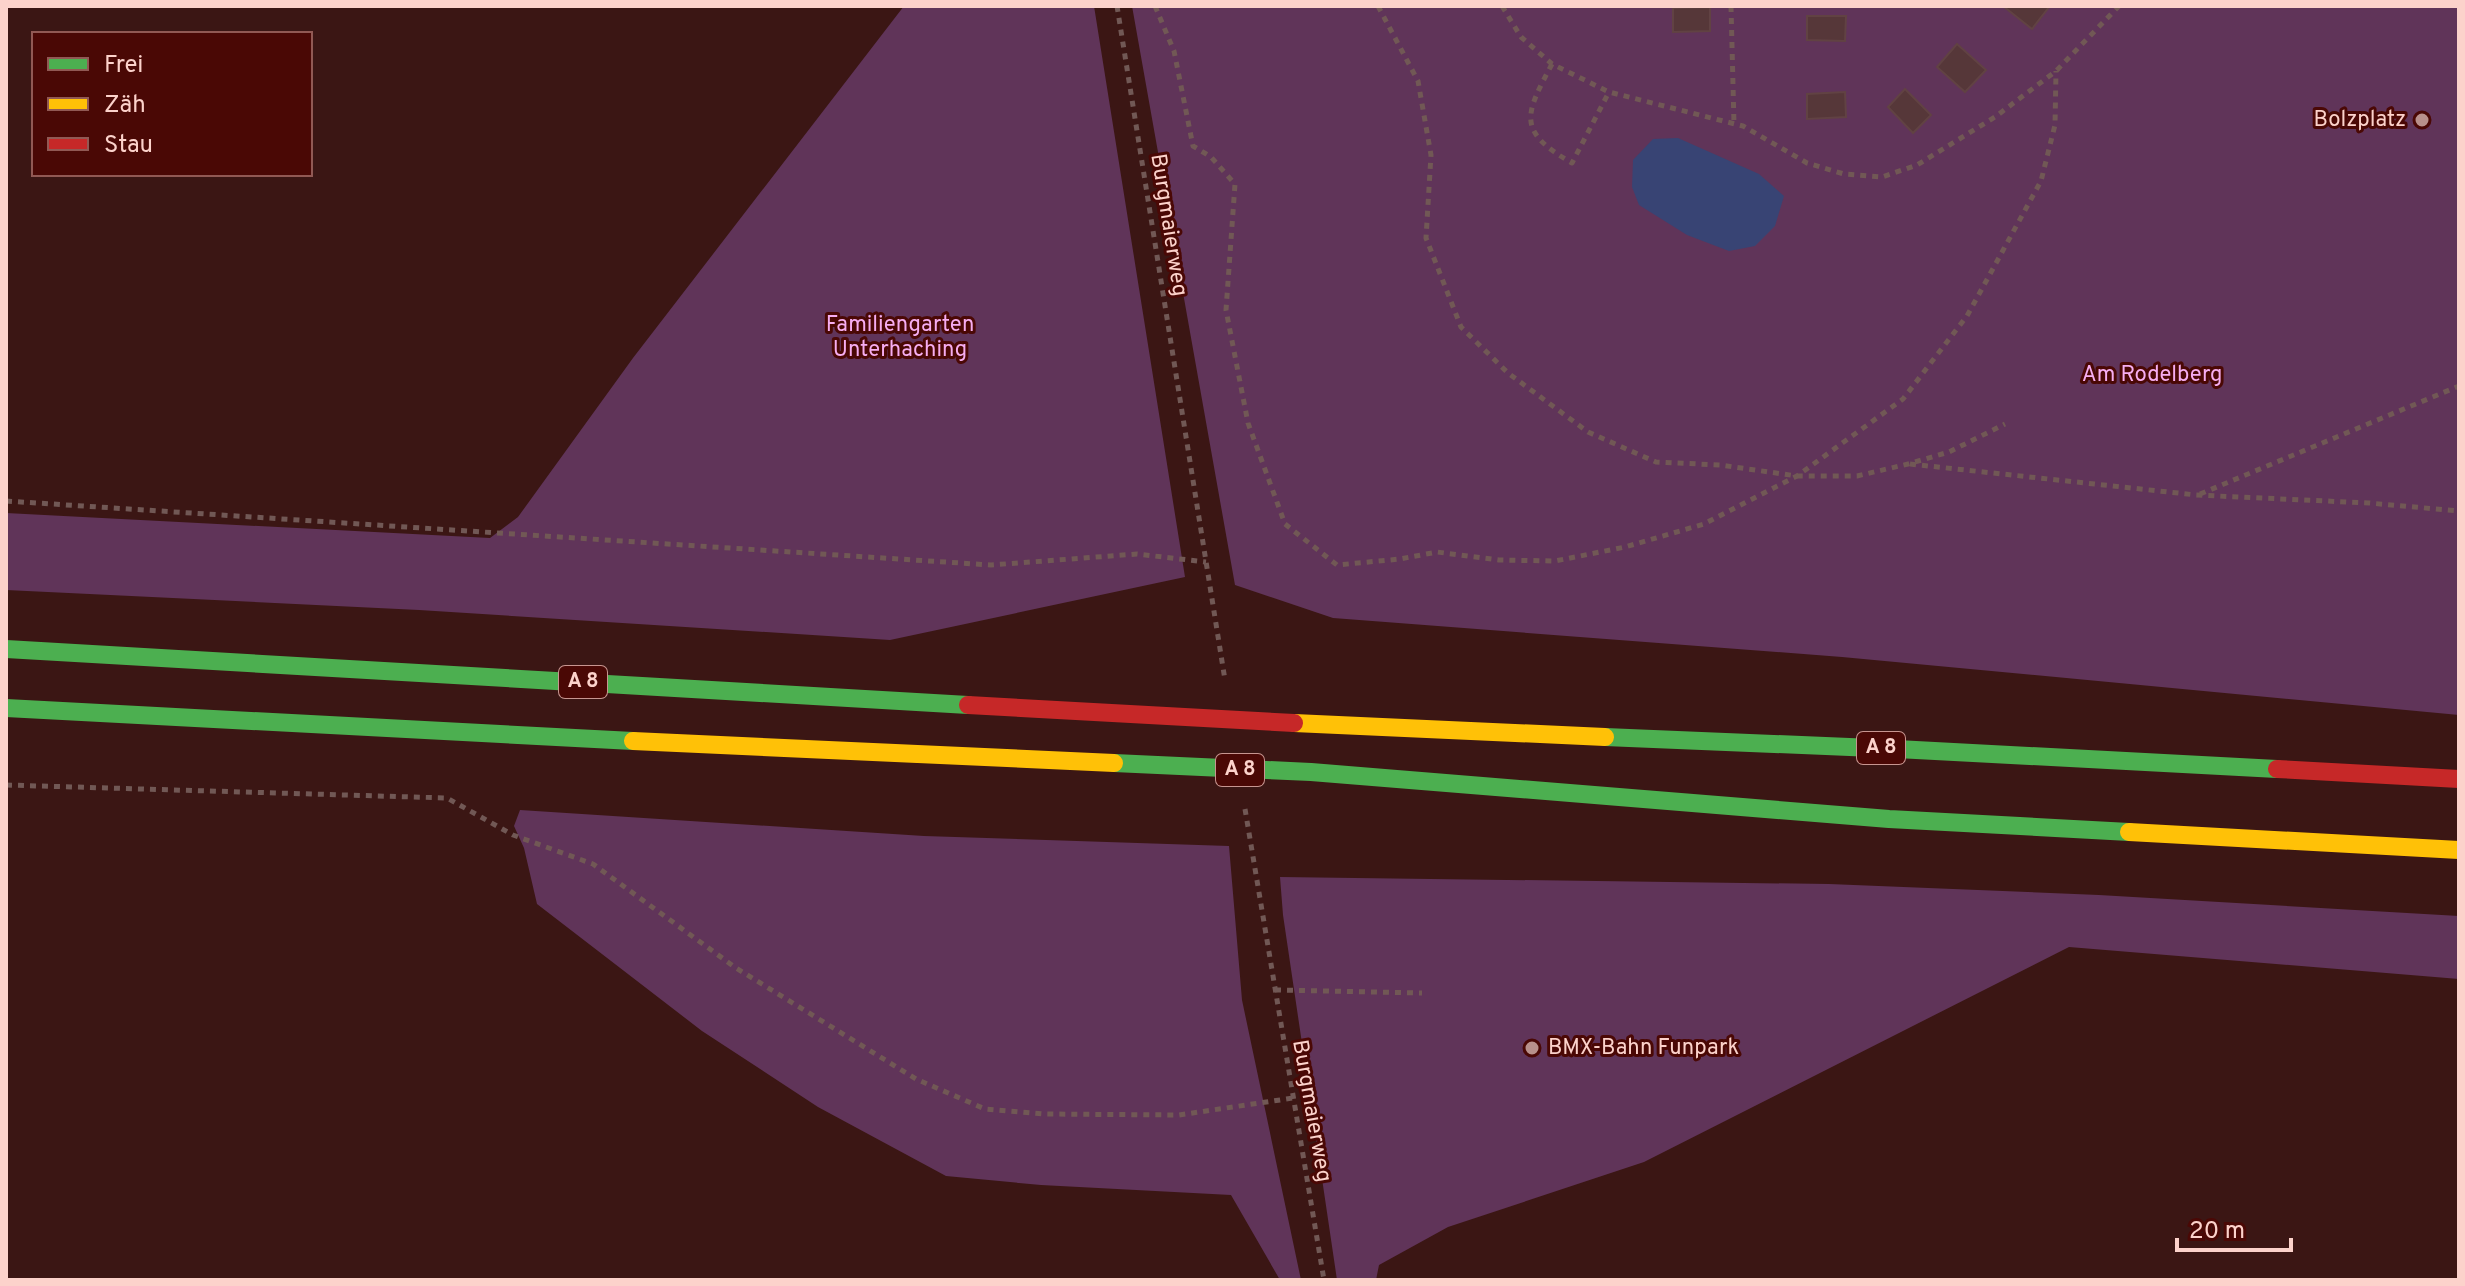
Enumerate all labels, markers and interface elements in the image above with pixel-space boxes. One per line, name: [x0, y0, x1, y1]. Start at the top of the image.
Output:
legend: [32, 32, 312, 176]
text: Frei: [104, 51, 143, 81]
text: Zäh: [104, 91, 146, 121]
place label: Bolzplatz: [2314, 107, 2406, 134]
marker: Bolzplatz: [2413, 111, 2431, 129]
text: Stau: [104, 131, 153, 161]
street label: Burgmaierweg: [1143, 152, 1193, 298]
park label: Familiengarten Unterhaching: [826, 312, 974, 364]
park label: Am Rodelberg: [2082, 362, 2222, 389]
road number: A 8: [559, 666, 607, 698]
road number: A 8: [1857, 732, 1905, 764]
road number: A 8: [1216, 754, 1264, 786]
place label: BMX-Bahn Funpark: [1548, 1035, 1739, 1062]
street label: Burgmaierweg: [1285, 1038, 1337, 1184]
marker: BMX-Bahn Funpark: [1523, 1039, 1541, 1057]
scale bar: [2177, 1202, 2291, 1252]
text: 20 m: [2189, 1217, 2245, 1247]

